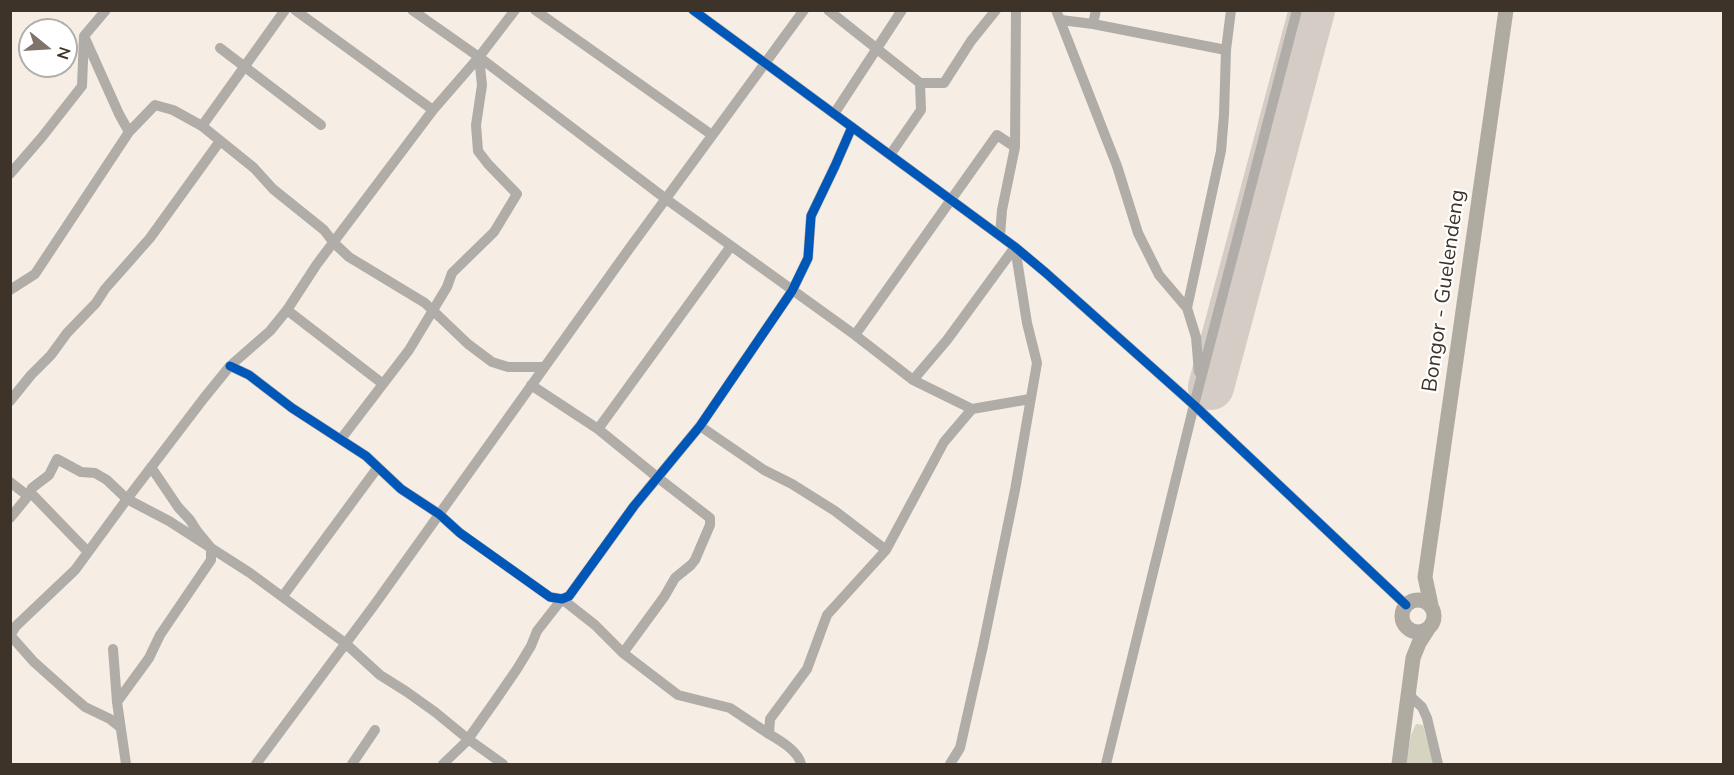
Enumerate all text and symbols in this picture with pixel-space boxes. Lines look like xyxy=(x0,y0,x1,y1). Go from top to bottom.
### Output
north arrow xyxy=(18,18,78,78)
text: N xyxy=(51,44,76,62)
street label: Bongor - Guelendeng xyxy=(1418,188,1472,394)

